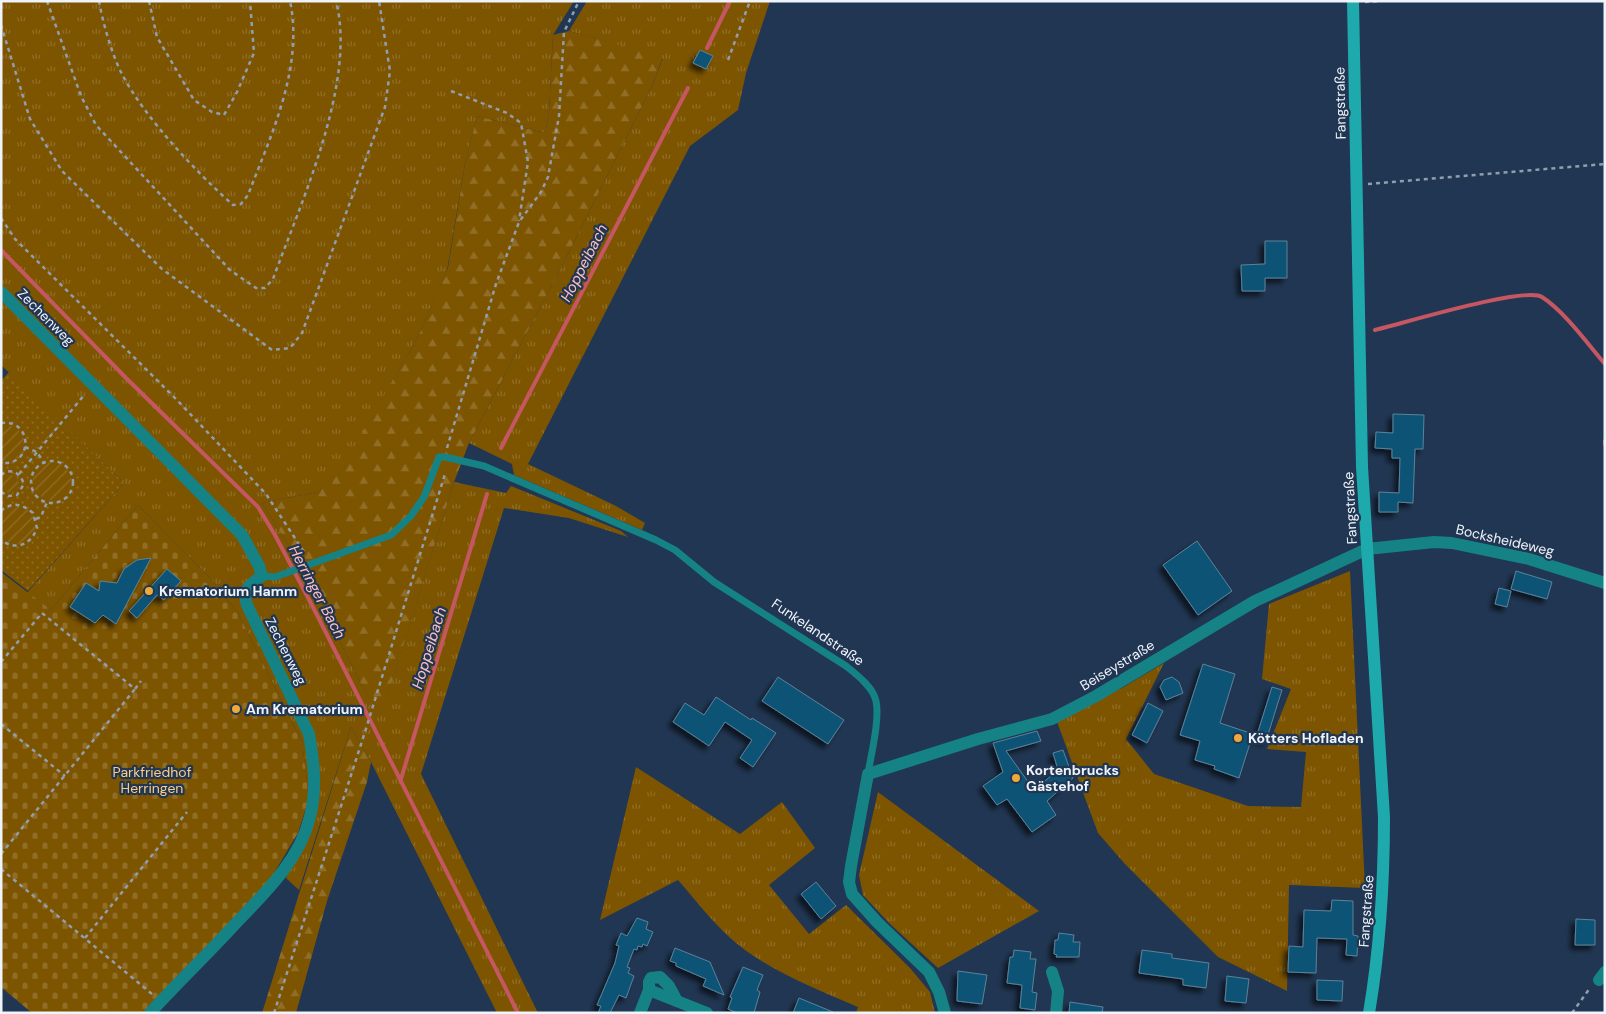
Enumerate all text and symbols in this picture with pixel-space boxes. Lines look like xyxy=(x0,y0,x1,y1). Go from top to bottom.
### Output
street label: Fangstraße xyxy=(1330,67,1350,139)
water label: Hoppeibach xyxy=(556,220,612,305)
street label: Zechenweg xyxy=(14,285,79,350)
street label: Fangstraße xyxy=(1339,471,1361,545)
street label: Bocksheideweg xyxy=(1454,520,1556,560)
water label: Herringer Bach xyxy=(284,542,350,643)
place label: Krematorium Hamm xyxy=(159,582,297,600)
marker: Krematorium Hamm xyxy=(143,585,155,597)
street label: Funkelandstraße xyxy=(768,594,868,670)
water label: Hoppeibach xyxy=(407,604,451,691)
street label: Zechenweg xyxy=(261,614,311,688)
street label: Beiseystraße xyxy=(1076,636,1158,694)
place label: Am Krematorium xyxy=(246,700,363,718)
marker: Am Krematorium xyxy=(230,703,242,715)
place label: Kötters Hofladen xyxy=(1248,729,1364,747)
marker: Kötters Hofladen xyxy=(1232,732,1244,744)
place label: Kortenbrucks Gästehof xyxy=(1026,761,1119,795)
park label: Parkfriedhof Herringen xyxy=(113,763,192,797)
marker: Kortenbrucks Gästehof xyxy=(1010,772,1022,784)
street label: Fangstraße xyxy=(1354,874,1378,948)

